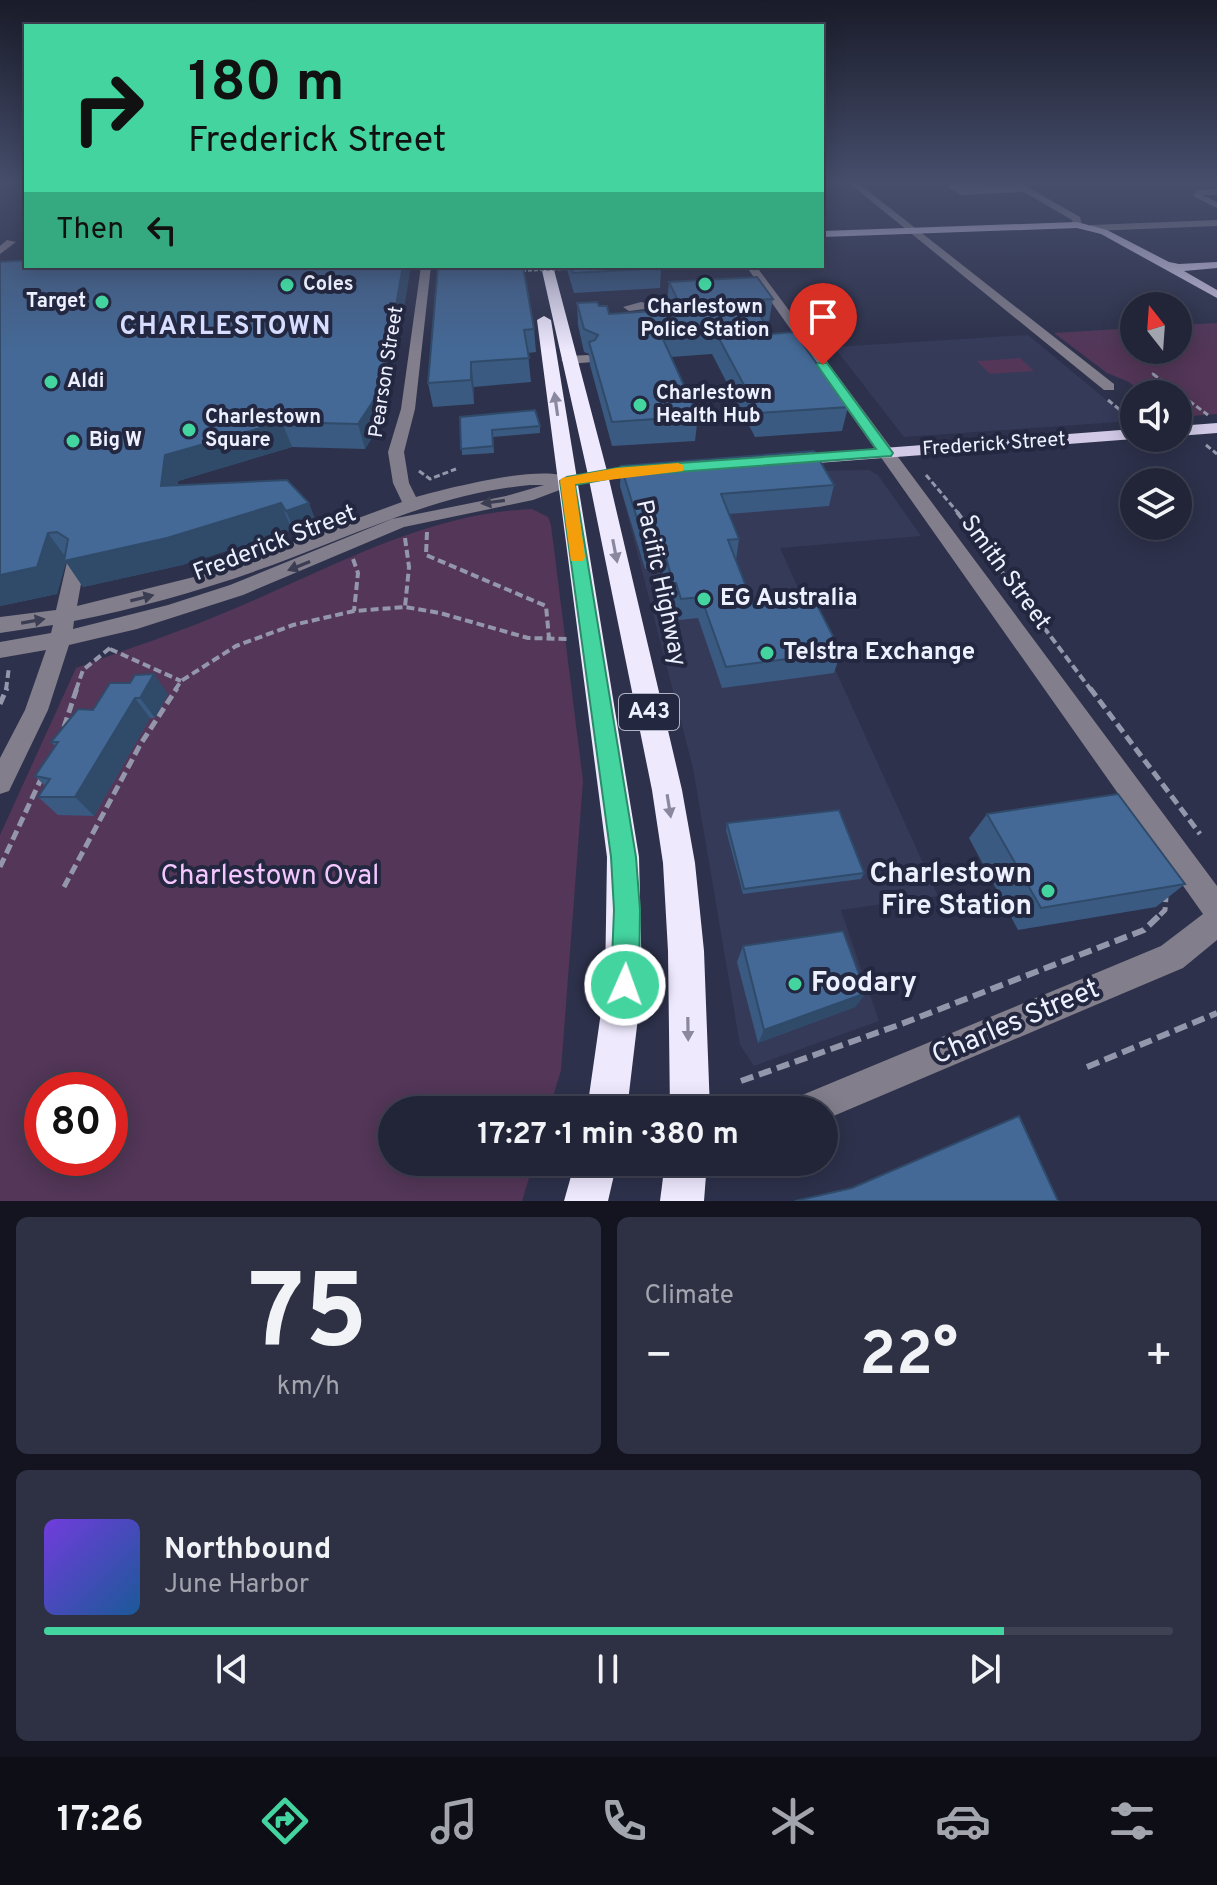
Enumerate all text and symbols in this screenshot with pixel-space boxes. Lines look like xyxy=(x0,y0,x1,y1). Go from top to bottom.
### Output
text: 180 m xyxy=(188,50,345,120)
icon: right xyxy=(56,56,160,160)
text: Frederick Street xyxy=(188,119,446,165)
icon: left xyxy=(140,208,184,252)
text: Then xyxy=(56,212,124,249)
place label: Coles xyxy=(303,272,354,298)
marker: Charlestown Police Station xyxy=(696,275,714,293)
marker: Coles xyxy=(278,276,296,294)
pin xyxy=(789,283,857,365)
place label: Target xyxy=(26,289,86,315)
north arrow xyxy=(1120,292,1192,364)
map controls xyxy=(1120,292,1192,540)
marker: Target xyxy=(93,293,111,311)
place label: Charlestown Police Station xyxy=(640,295,770,344)
icon: arrive xyxy=(801,295,845,339)
street label: Pearson Street xyxy=(364,304,410,440)
district label: CHARLESTOWN xyxy=(120,311,332,344)
place label: Aldi xyxy=(67,369,104,395)
marker: Aldi xyxy=(42,373,60,391)
button: sound xyxy=(1120,380,1192,452)
place label: Charlestown Health Hub xyxy=(656,381,772,430)
one-way arrow xyxy=(549,391,562,416)
marker: Charlestown Health Hub xyxy=(631,396,649,414)
place label: Charlestown Square xyxy=(205,405,321,454)
marker: Charlestown Square xyxy=(180,421,198,439)
street label: Frederick Street xyxy=(922,427,1066,463)
place label: Big W xyxy=(89,428,142,454)
marker: Big W xyxy=(64,432,82,450)
button: layers xyxy=(1120,468,1192,540)
one-way arrow xyxy=(480,496,505,509)
street label: Pacific Highway xyxy=(628,497,692,669)
street label: Frederick Street xyxy=(189,499,361,589)
street label: Smith Street xyxy=(953,510,1057,636)
one-way arrow xyxy=(609,539,622,564)
one-way arrow xyxy=(287,560,311,573)
place label: EG Australia xyxy=(720,584,858,614)
marker: EG Australia xyxy=(695,590,713,608)
one-way arrow xyxy=(130,592,155,604)
one-way arrow xyxy=(21,614,46,626)
place label: Telstra Exchange xyxy=(783,638,975,668)
marker: Telstra Exchange xyxy=(758,644,776,662)
road number: A43 xyxy=(619,694,679,730)
one-way arrow xyxy=(664,793,676,818)
place label: Charlestown Fire Station xyxy=(869,857,1032,925)
park label: Charlestown Oval xyxy=(161,859,379,895)
marker: Charlestown Fire Station xyxy=(1039,882,1057,900)
position arrow xyxy=(583,943,667,1027)
place label: Foodary xyxy=(811,966,917,1002)
street label: Charles Street xyxy=(927,972,1105,1074)
marker: Foodary xyxy=(786,975,804,993)
one-way arrow xyxy=(682,1017,695,1042)
speed limit sign: 80 xyxy=(24,1072,128,1176)
text: 17:27 · 1 min · 380 m xyxy=(477,1117,739,1154)
text: 75 xyxy=(249,1253,368,1385)
text: Climate xyxy=(645,1280,734,1313)
text: 22° xyxy=(860,1320,958,1396)
text: − xyxy=(645,1330,673,1386)
text: + xyxy=(1145,1330,1173,1386)
text: km/h xyxy=(277,1371,340,1404)
text: Northbound xyxy=(164,1532,331,1569)
text: June Harbor xyxy=(164,1569,309,1602)
icon: previous xyxy=(210,1647,254,1691)
icon: pause xyxy=(586,1647,630,1691)
icon: next xyxy=(963,1647,1007,1691)
icon: directions xyxy=(257,1793,313,1849)
icon: music xyxy=(426,1793,482,1849)
icon: phone xyxy=(596,1793,652,1849)
icon: climate xyxy=(765,1793,821,1849)
icon: car xyxy=(935,1793,991,1849)
icon: filters xyxy=(1104,1793,1160,1849)
text: 17:26 xyxy=(57,1798,143,1844)

